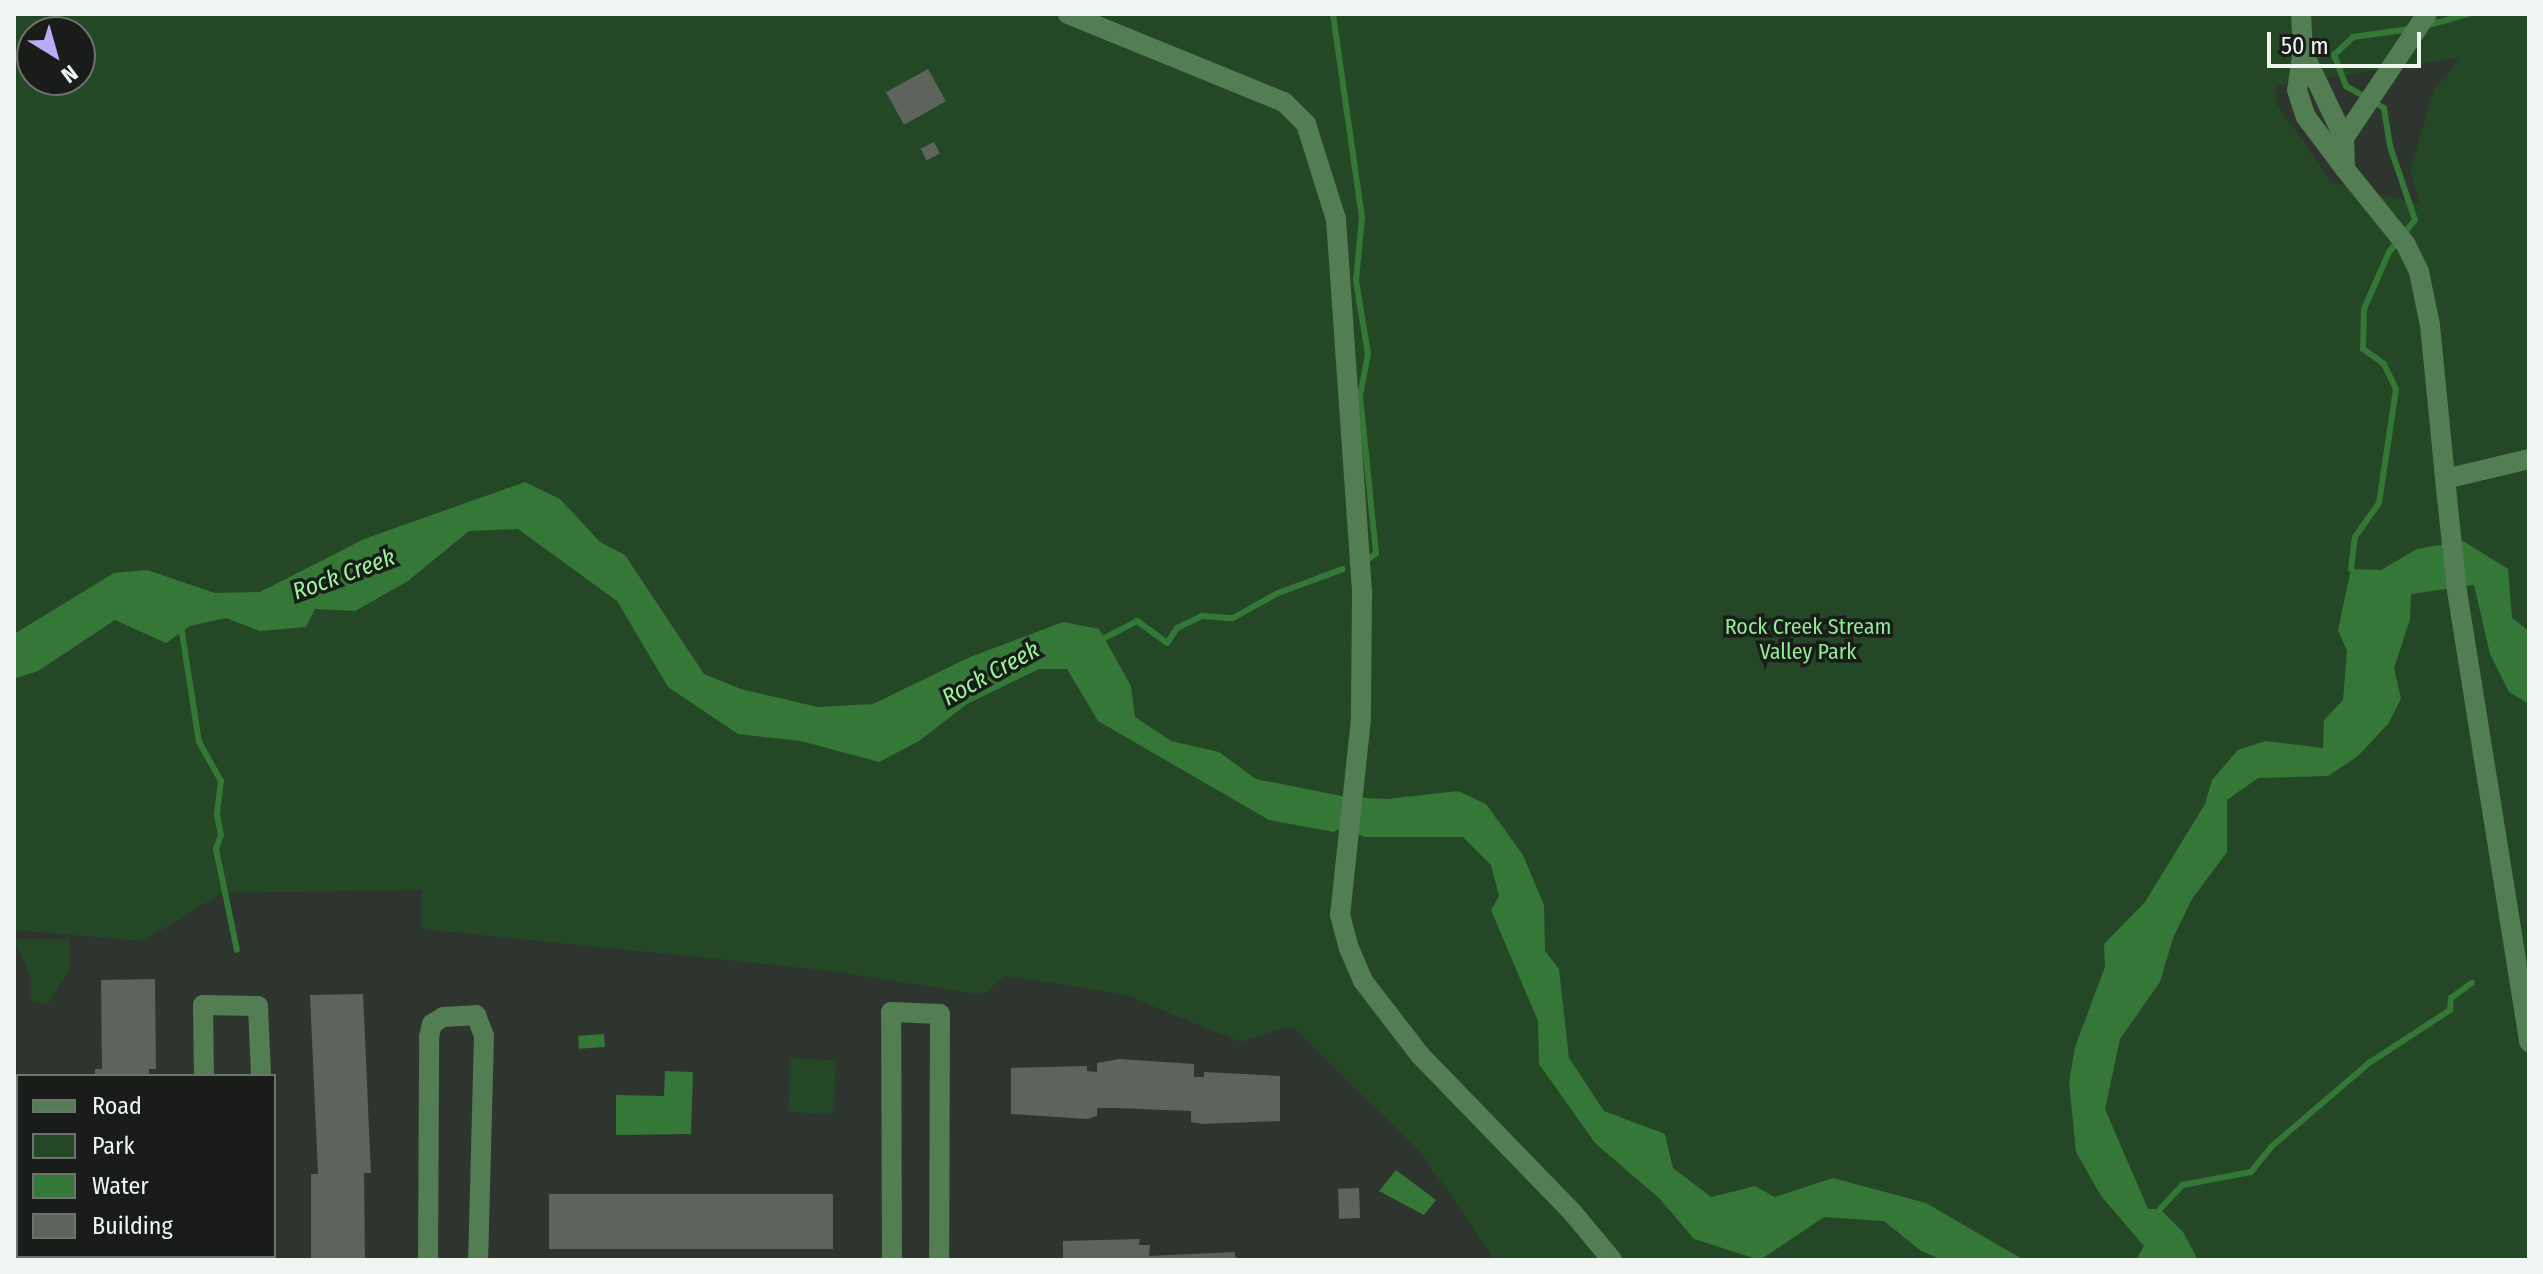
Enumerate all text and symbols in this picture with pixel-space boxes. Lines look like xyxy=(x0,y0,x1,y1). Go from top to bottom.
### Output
north arrow xyxy=(16,16,96,96)
scale bar xyxy=(2271,16,2425,66)
text: 50 m xyxy=(2281,32,2329,60)
text: N xyxy=(56,59,83,89)
water label: Rock Creek xyxy=(289,543,399,607)
park label: Rock Creek Stream Valley Park xyxy=(1725,613,1891,664)
water label: Rock Creek xyxy=(937,636,1045,712)
legend xyxy=(16,1074,276,1258)
text: Road xyxy=(92,1092,142,1120)
text: Park xyxy=(92,1132,135,1160)
text: Water xyxy=(92,1172,149,1200)
text: Building xyxy=(92,1212,173,1240)

